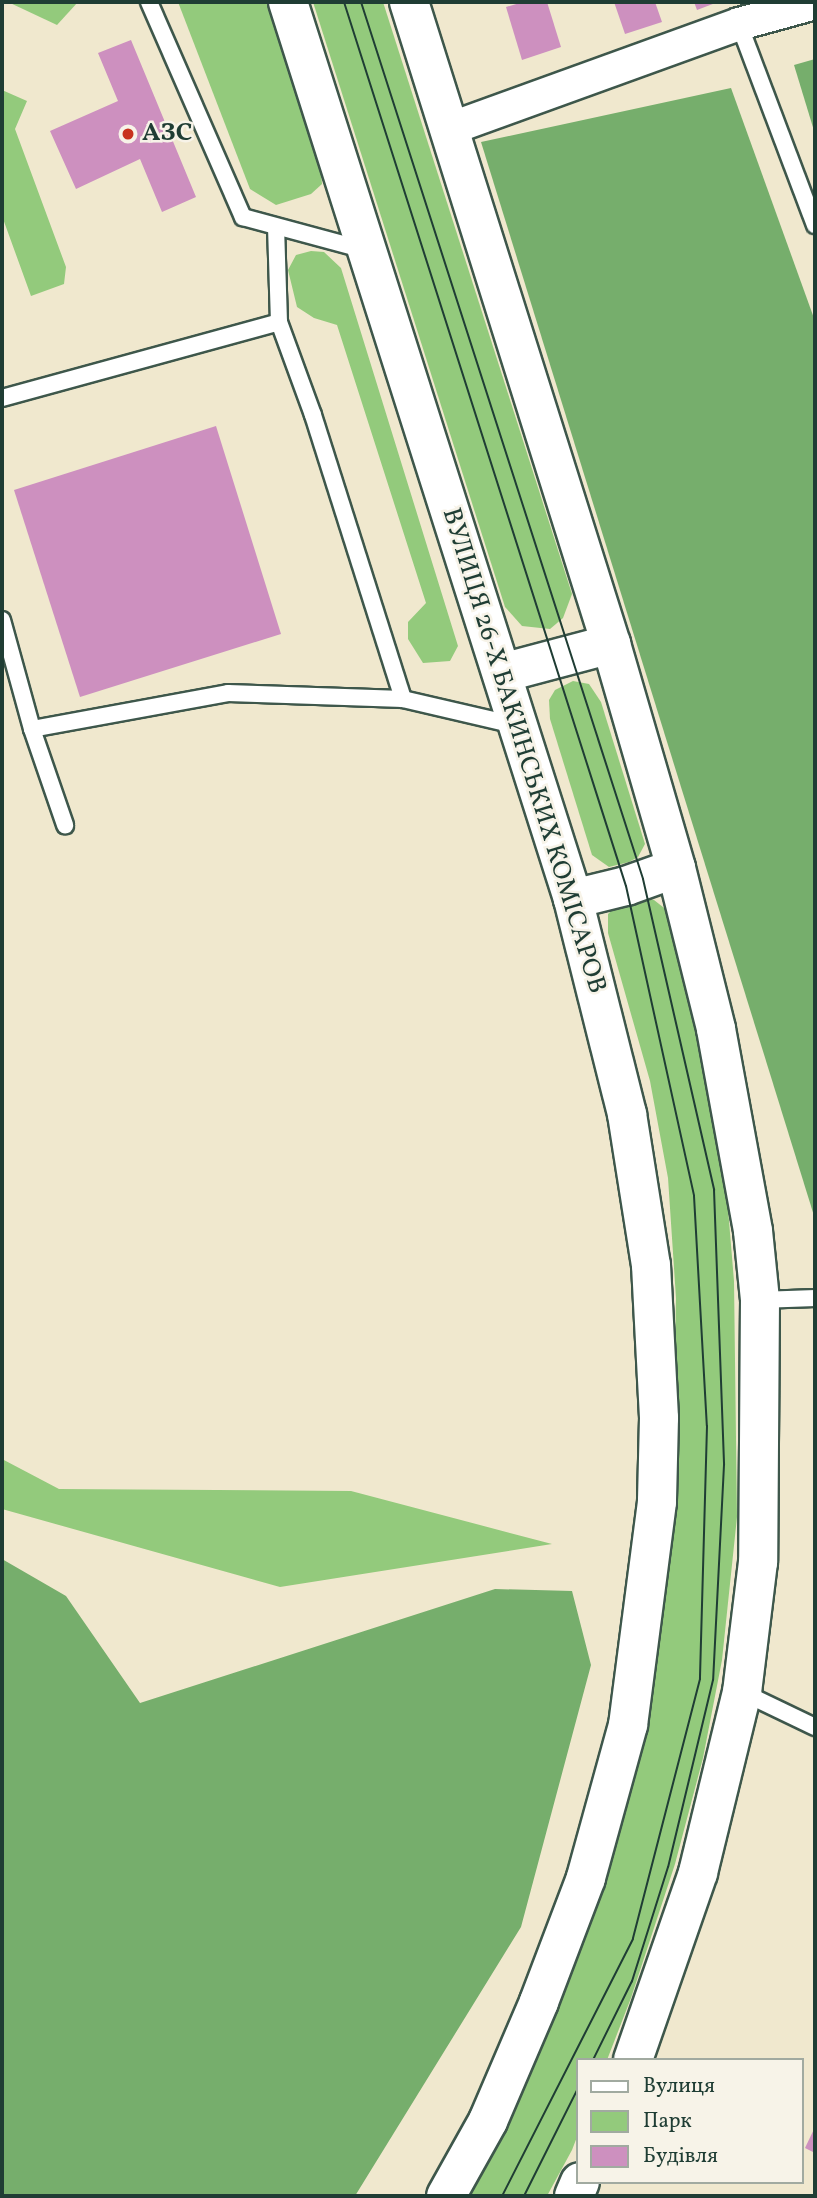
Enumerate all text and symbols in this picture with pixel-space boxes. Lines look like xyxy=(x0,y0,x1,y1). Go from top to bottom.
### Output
place label: АЗС xyxy=(142,118,192,150)
marker: АЗС xyxy=(120,126,136,142)
street label: ВУЛИЦЯ 26-Х БАКИНСЬКИХ КОМІСАРОВ xyxy=(434,505,612,997)
legend xyxy=(576,2058,803,2184)
text: Вулиця xyxy=(643,2072,715,2101)
text: Парк xyxy=(643,2107,692,2136)
text: Будівля xyxy=(643,2142,718,2171)

